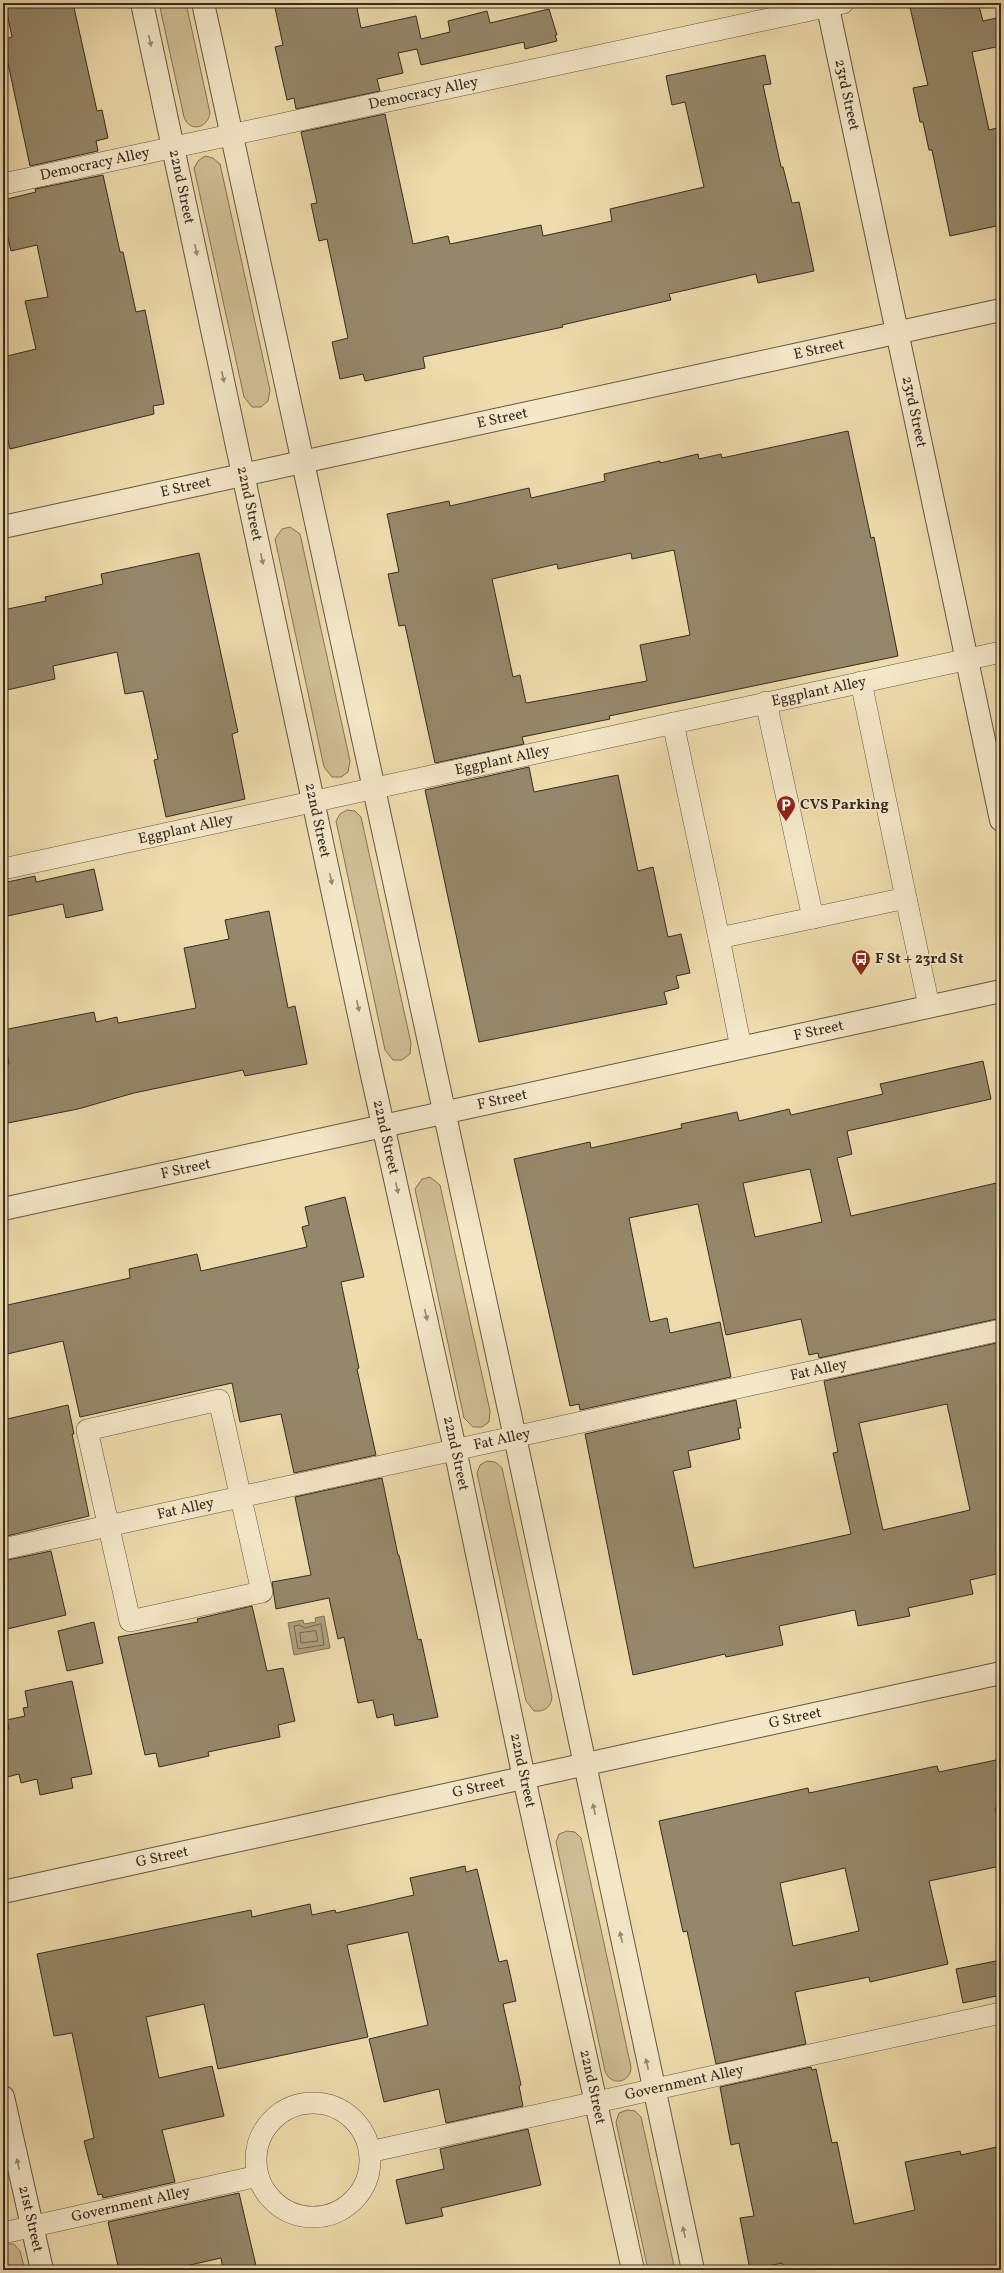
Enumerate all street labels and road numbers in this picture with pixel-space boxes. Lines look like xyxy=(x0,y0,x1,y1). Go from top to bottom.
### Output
street label: 23rd Street xyxy=(829,57,864,133)
street label: Democracy Alley xyxy=(366,71,480,115)
street label: Democracy Alley xyxy=(38,142,152,186)
street label: 22nd Street xyxy=(163,147,200,226)
street label: E Street xyxy=(792,334,846,365)
street label: 23rd Street xyxy=(896,374,932,449)
street label: E Street xyxy=(475,403,530,434)
street label: 22nd Street xyxy=(231,464,268,543)
street label: E Street xyxy=(158,472,213,503)
street label: Eggplant Alley xyxy=(769,671,868,712)
street label: Eggplant Alley xyxy=(453,740,552,781)
street label: 22nd Street xyxy=(299,781,335,860)
street label: Eggplant Alley xyxy=(136,809,235,850)
street label: F Street xyxy=(792,1015,846,1046)
street label: F Street xyxy=(475,1084,529,1116)
street label: 22nd Street xyxy=(367,1098,404,1176)
street label: F Street xyxy=(159,1153,213,1185)
street label: Fat Alley xyxy=(788,1354,849,1386)
street label: 22nd Street xyxy=(437,1414,474,1493)
street label: Fat Alley xyxy=(472,1423,533,1456)
street label: Fat Alley xyxy=(155,1492,216,1525)
street label: G Street xyxy=(767,1702,823,1734)
street label: 22nd Street xyxy=(504,1731,541,1810)
street label: G Street xyxy=(450,1772,507,1804)
street label: G Street xyxy=(134,1841,191,1873)
street label: 22nd Street xyxy=(574,2048,611,2126)
street label: Government Alley xyxy=(623,2059,746,2106)
street label: Government Alley xyxy=(69,2181,192,2228)
street label: 21st Street xyxy=(13,2183,48,2254)

